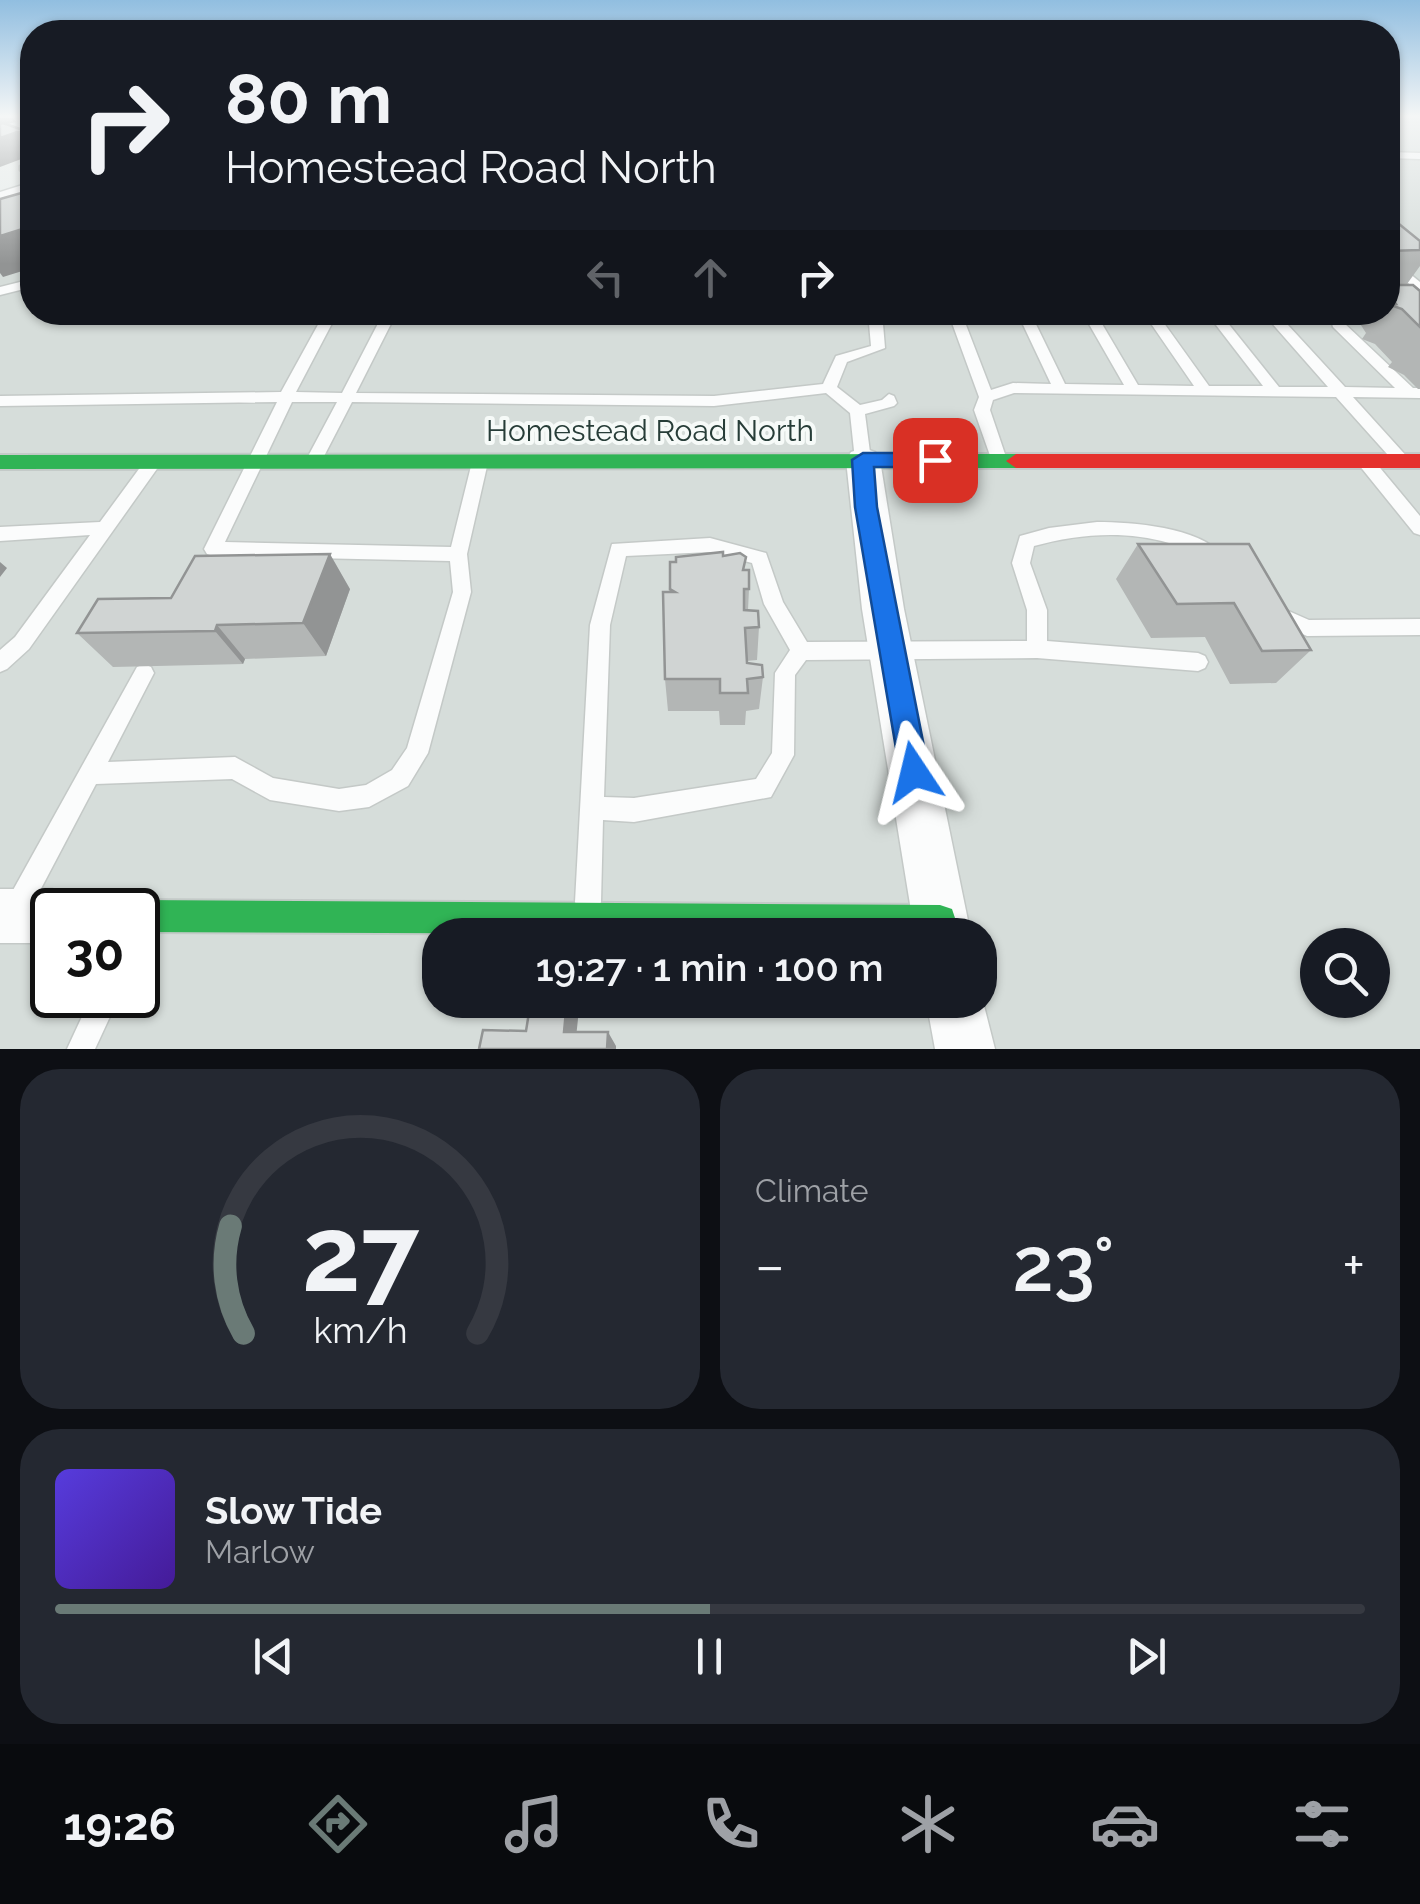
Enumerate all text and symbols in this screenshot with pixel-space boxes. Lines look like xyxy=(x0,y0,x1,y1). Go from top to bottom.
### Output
text: 80 m xyxy=(225,57,392,139)
icon: right xyxy=(60,60,190,190)
text: Homestead Road North xyxy=(225,141,717,194)
icon: left xyxy=(578,250,633,305)
icon: ahead xyxy=(683,250,738,305)
icon: right xyxy=(788,250,843,305)
street label: Homestead Road North xyxy=(486,413,814,448)
pin xyxy=(893,418,978,503)
icon: arrive xyxy=(908,433,963,488)
position arrow xyxy=(862,720,966,824)
speed limit sign: 30 xyxy=(30,888,160,1018)
map controls xyxy=(1300,928,1390,1018)
button: search xyxy=(1300,928,1390,1018)
text: 19:27 · 1 min · 100 m xyxy=(536,945,883,990)
text: Climate xyxy=(755,1172,869,1209)
text: 27 xyxy=(301,1193,419,1315)
text: 23° xyxy=(1013,1220,1114,1309)
text: − xyxy=(755,1233,785,1298)
text: + xyxy=(1342,1233,1365,1298)
text: km/h xyxy=(313,1309,407,1351)
text: Slow Tide xyxy=(205,1488,382,1533)
text: Marlow xyxy=(205,1533,315,1570)
icon: previous xyxy=(246,1629,301,1684)
icon: pause xyxy=(682,1629,737,1684)
icon: next xyxy=(1119,1629,1174,1684)
icon: directions xyxy=(303,1789,373,1859)
icon: music xyxy=(499,1789,569,1859)
icon: phone xyxy=(696,1789,766,1859)
icon: climate xyxy=(893,1789,963,1859)
icon: car xyxy=(1090,1789,1160,1859)
icon: filters xyxy=(1287,1789,1357,1859)
text: 19:26 xyxy=(63,1798,176,1851)

